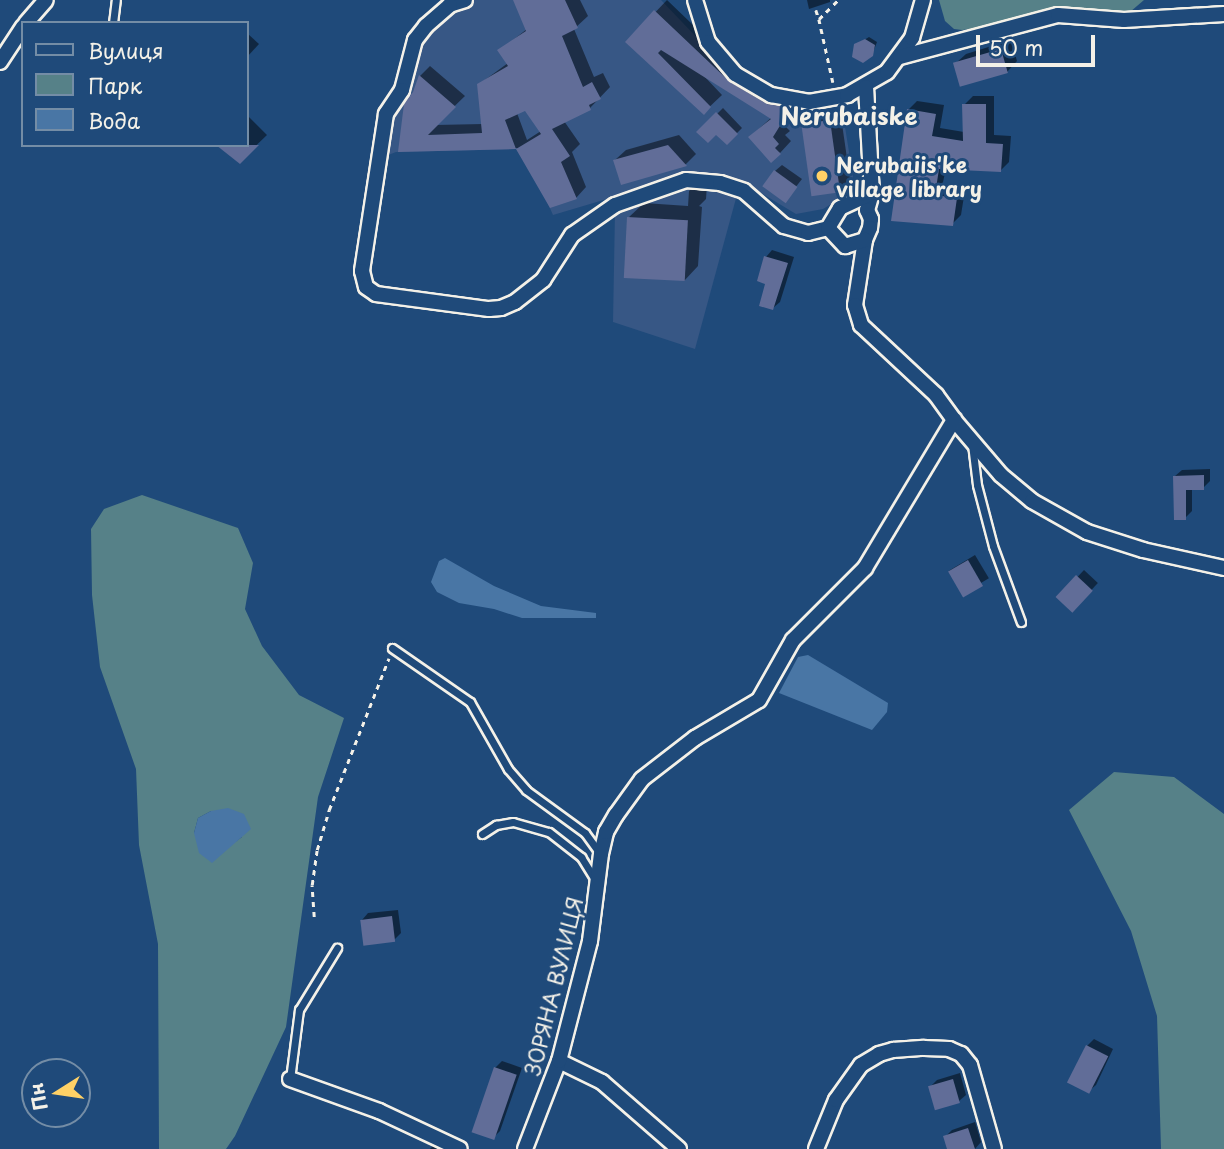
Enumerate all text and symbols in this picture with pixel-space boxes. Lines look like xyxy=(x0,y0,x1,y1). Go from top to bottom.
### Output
legend xyxy=(21,21,248,147)
scale bar xyxy=(979,21,1098,65)
text: 50 m xyxy=(989,31,1043,63)
text: Вулиця xyxy=(88,34,164,66)
text: Парк xyxy=(88,69,142,101)
district label: Nerubaiske xyxy=(780,102,918,130)
text: Вода xyxy=(88,104,140,136)
place label: Nerubaiis'ke village library xyxy=(836,151,982,201)
marker: Nerubaiis'ke village library xyxy=(814,168,830,184)
street label: ЗОРЯНА ВУЛИЦЯ xyxy=(519,894,587,1078)
north arrow xyxy=(21,1058,91,1128)
text: Пн xyxy=(21,1081,54,1113)

